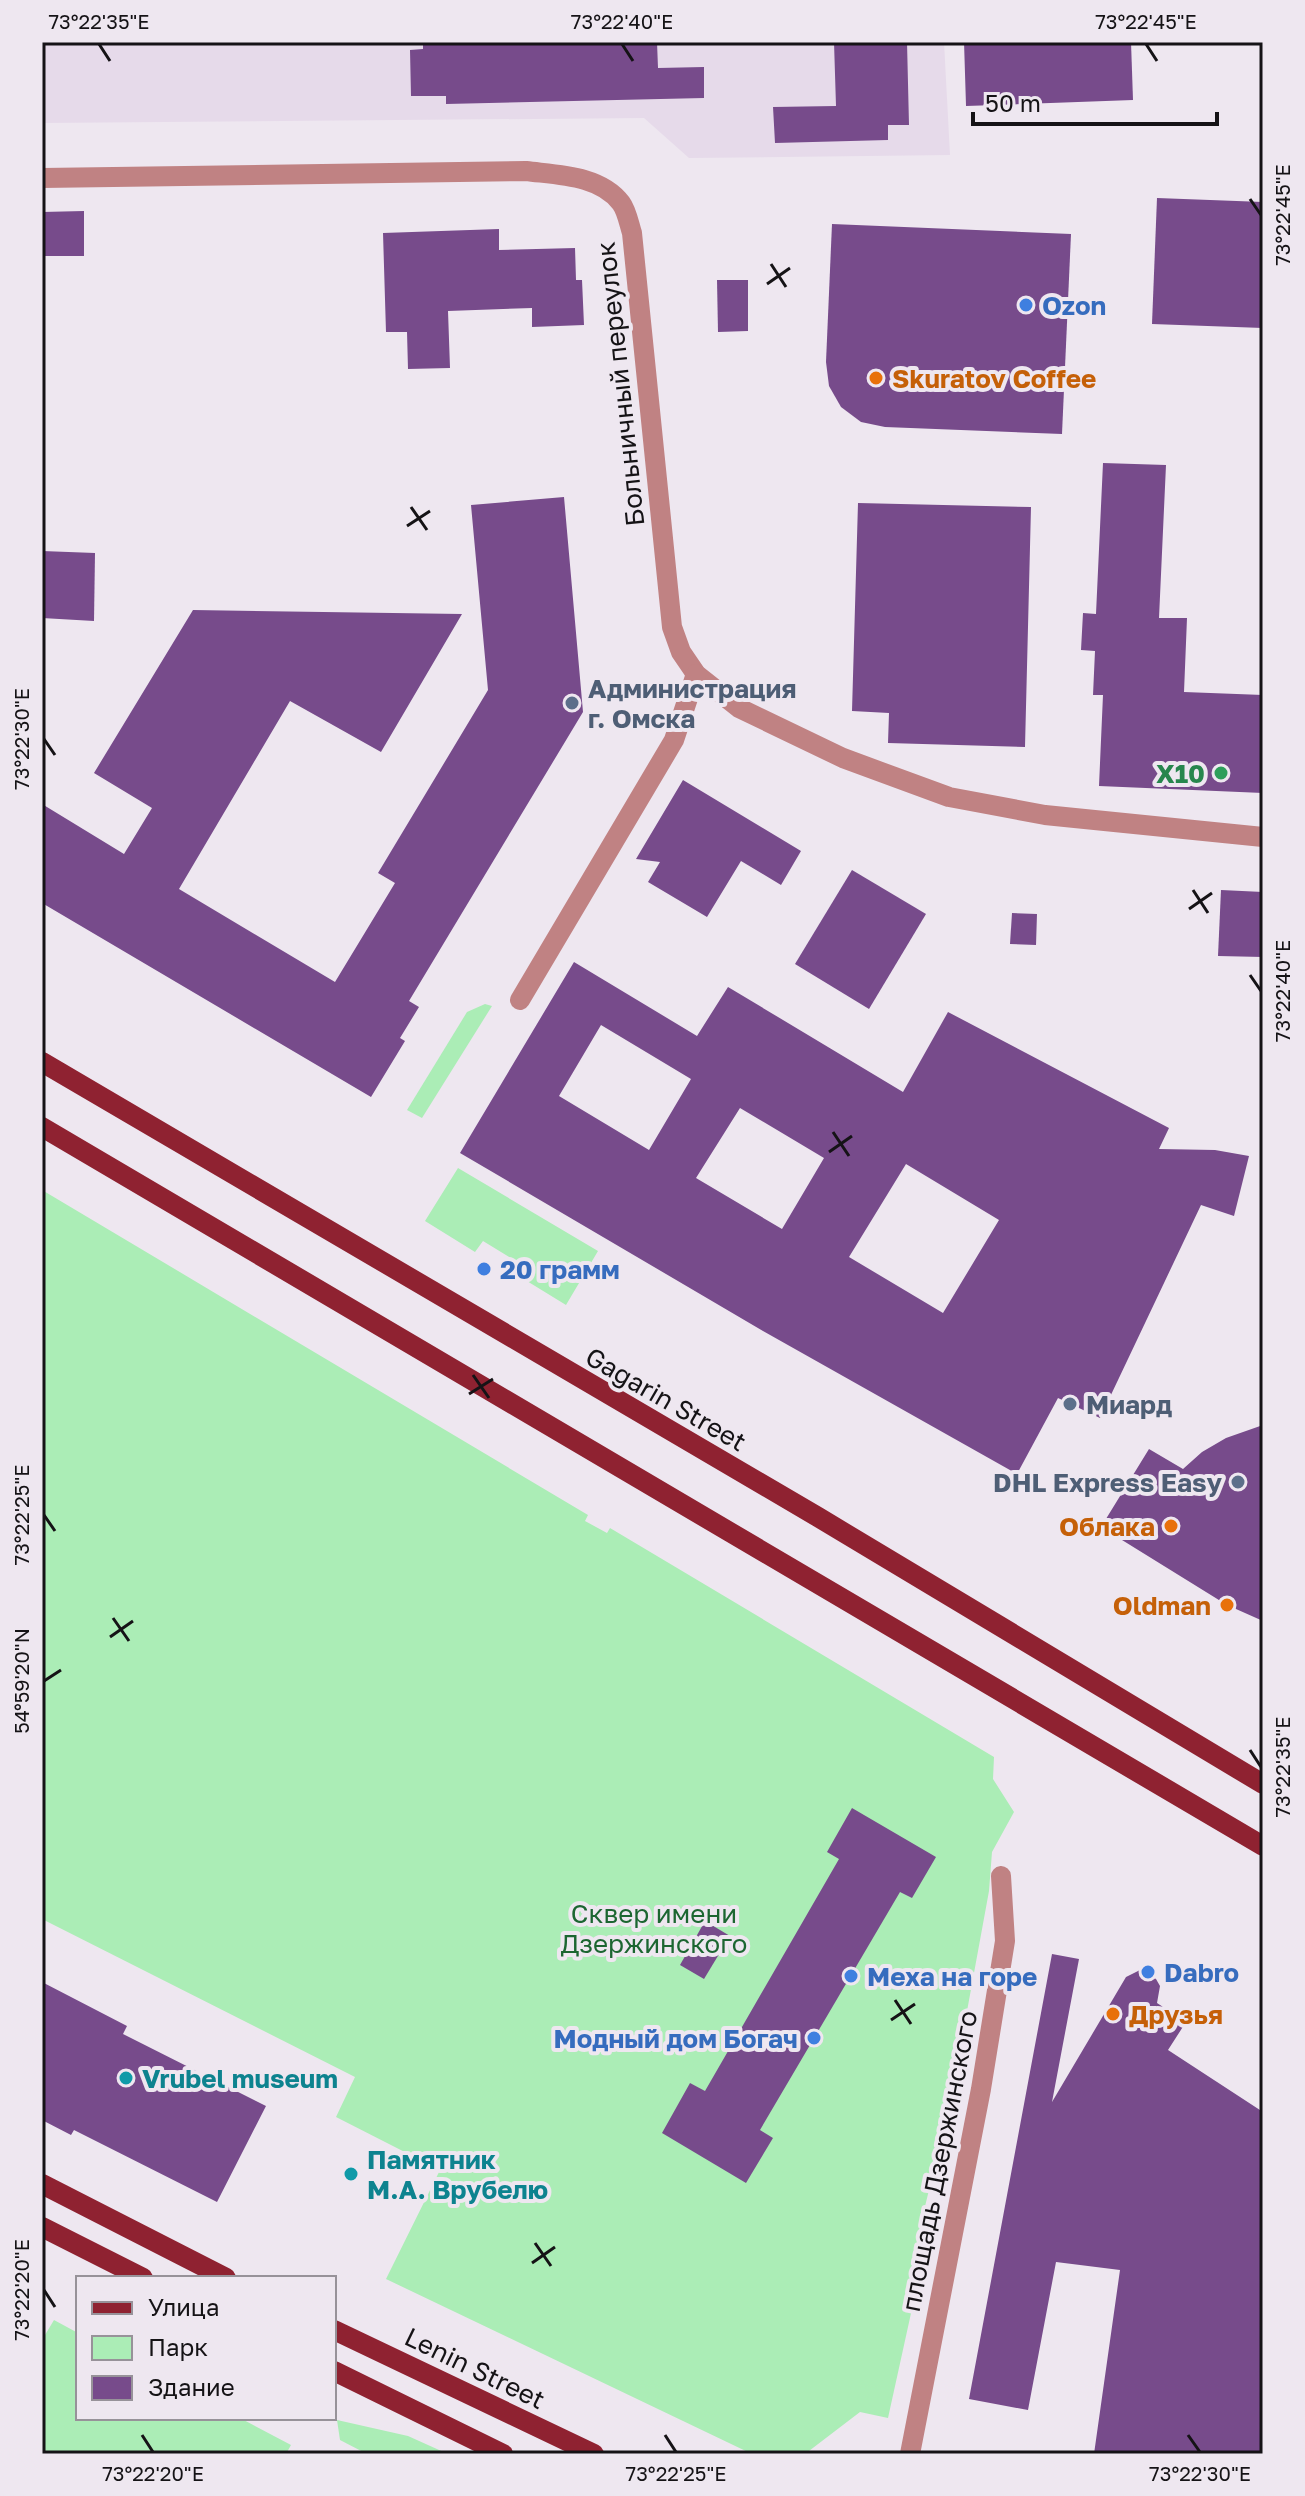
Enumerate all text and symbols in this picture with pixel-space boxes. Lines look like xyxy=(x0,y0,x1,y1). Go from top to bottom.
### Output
text: 73°22'35"E xyxy=(49,9,150,33)
text: 73°22'40"E xyxy=(571,9,673,33)
text: 73°22'45"E xyxy=(1095,9,1197,33)
scale bar xyxy=(973,76,1217,126)
text: 50 m xyxy=(985,88,1041,117)
text: 73°22'45"E xyxy=(1270,164,1294,266)
street label: Больничный переулок xyxy=(590,240,650,528)
place label: Ozon xyxy=(1042,290,1106,321)
marker: Ozon xyxy=(1017,296,1035,314)
place label: Skuratov Coffee xyxy=(892,363,1096,394)
marker: Skuratov Coffee xyxy=(867,369,885,387)
place label: Администрация г. Омска xyxy=(588,673,797,734)
text: 73°22'30"E xyxy=(9,688,33,790)
marker: Администрация г. Омска xyxy=(563,694,581,712)
place label: Х10 xyxy=(1156,758,1205,789)
marker: Х10 xyxy=(1212,764,1230,782)
text: 73°22'40"E xyxy=(1270,940,1294,1042)
place label: 20 грамм xyxy=(500,1254,620,1285)
marker: 20 грамм xyxy=(475,1260,493,1278)
street label: Gagarin Street xyxy=(580,1341,752,1457)
place label: Миард xyxy=(1086,1389,1172,1420)
marker: Миард xyxy=(1061,1395,1079,1413)
text: 73°22'25"E xyxy=(9,1465,33,1565)
place label: DHL Express Easy xyxy=(993,1467,1222,1498)
marker: DHL Express Easy xyxy=(1229,1473,1247,1491)
place label: Облака xyxy=(1059,1511,1155,1542)
marker: Облака xyxy=(1162,1517,1180,1535)
place label: Oldman xyxy=(1113,1590,1211,1621)
marker: Oldman xyxy=(1218,1596,1236,1614)
text: 54°59'20"N xyxy=(9,1628,33,1734)
text: 73°22'35"E xyxy=(1270,1717,1294,1818)
park label: Сквер имени Дзержинского xyxy=(561,1898,747,1959)
place label: Dabro xyxy=(1164,1957,1239,1988)
place label: Меха на горе xyxy=(867,1961,1037,1992)
marker: Dabro xyxy=(1139,1963,1157,1981)
marker: Меха на горе xyxy=(842,1967,860,1985)
place label: Друзья xyxy=(1129,1999,1223,2030)
marker: Друзья xyxy=(1104,2005,1122,2023)
street label: площадь Дзержинского xyxy=(895,2008,983,2314)
place label: Модный дом Богач xyxy=(554,2023,798,2054)
marker: Модный дом Богач xyxy=(805,2029,823,2047)
place label: Vrubel museum xyxy=(142,2063,338,2094)
marker: Vrubel museum xyxy=(117,2069,135,2087)
place label: Памятник М.А. Врубелю xyxy=(367,2144,548,2205)
marker: Памятник М.А. Врубелю xyxy=(342,2165,360,2183)
text: 73°22'20"E xyxy=(9,2239,33,2341)
legend xyxy=(76,2276,336,2420)
text: Улица xyxy=(148,2292,220,2321)
street label: Lenin Street xyxy=(400,2321,550,2415)
text: Парк xyxy=(148,2332,208,2361)
text: Здание xyxy=(148,2372,235,2401)
text: 73°22'20"E xyxy=(102,2461,204,2485)
text: 73°22'25"E xyxy=(626,2461,726,2485)
text: 73°22'30"E xyxy=(1149,2461,1251,2485)

